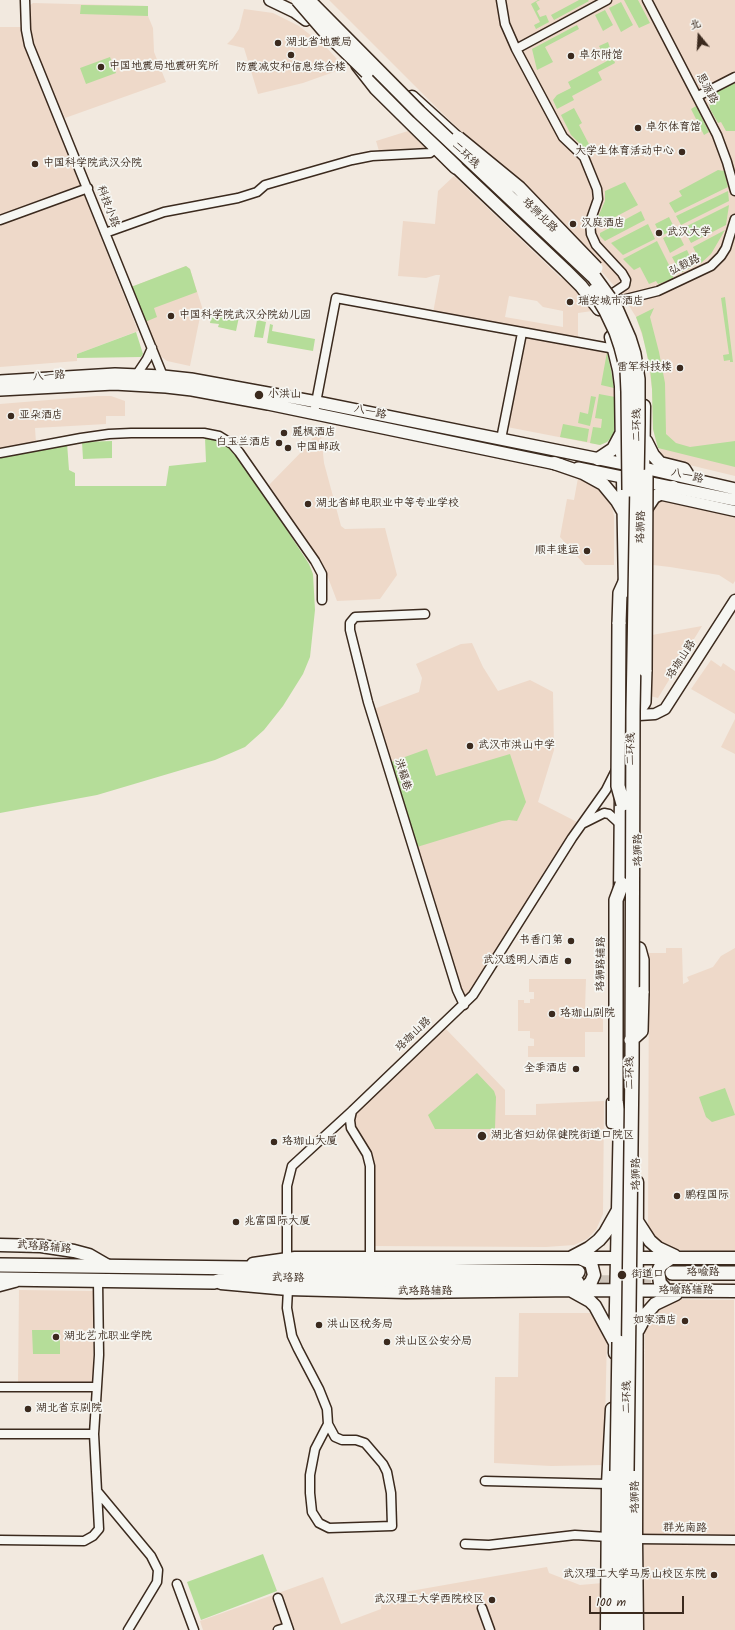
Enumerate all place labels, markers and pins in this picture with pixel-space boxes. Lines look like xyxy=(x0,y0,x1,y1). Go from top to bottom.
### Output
place label: 湖北省地震局 xyxy=(286,36,352,50)
marker: 湖北省地震局 xyxy=(273,38,283,48)
place label: 卓尔附馆 xyxy=(579,49,623,63)
marker: 防震减灾和信息综合楼 xyxy=(286,50,296,60)
marker: 卓尔附馆 xyxy=(566,51,576,61)
place label: 中国地震局地震研究所 xyxy=(109,60,219,74)
place label: 防震减灾和信息综合楼 xyxy=(236,61,346,75)
marker: 中国地震局地震研究所 xyxy=(96,62,106,72)
place label: 卓尔体育馆 xyxy=(646,121,701,135)
marker: 卓尔体育馆 xyxy=(633,123,643,133)
place label: 大学生体育活动中心 xyxy=(575,145,674,159)
marker: 大学生体育活动中心 xyxy=(677,147,687,157)
place label: 中国科学院武汉分院 xyxy=(43,157,142,171)
marker: 中国科学院武汉分院 xyxy=(30,159,40,169)
place label: 汉庭酒店 xyxy=(581,217,625,231)
marker: 汉庭酒店 xyxy=(568,219,578,229)
place label: 武汉大学 xyxy=(667,226,711,240)
marker: 武汉大学 xyxy=(654,228,664,238)
place label: 瑞安城市酒店 xyxy=(578,295,644,309)
marker: 瑞安城市酒店 xyxy=(565,297,575,307)
place label: 中国科学院武汉分院幼儿园 xyxy=(179,309,311,323)
marker: 中国科学院武汉分院幼儿园 xyxy=(166,311,176,321)
place label: 雷军科技楼 xyxy=(617,361,672,375)
marker: 雷军科技楼 xyxy=(675,363,685,373)
place label: 小洪山 xyxy=(268,388,301,402)
marker: 小洪山 xyxy=(253,389,265,401)
place label: 亚朵酒店 xyxy=(19,409,63,423)
marker: 亚朵酒店 xyxy=(6,411,16,421)
place label: 麗枫酒店 xyxy=(292,426,336,440)
marker: 麗枫酒店 xyxy=(279,428,289,438)
place label: 白玉兰酒店 xyxy=(216,436,271,450)
marker: 白玉兰酒店 xyxy=(274,438,284,448)
place label: 中国邮政 xyxy=(296,441,340,455)
marker: 中国邮政 xyxy=(283,443,293,453)
place label: 湖北省邮电职业中等专业学校 xyxy=(316,497,459,511)
marker: 湖北省邮电职业中等专业学校 xyxy=(303,499,313,509)
place label: 顺丰速运 xyxy=(535,544,579,558)
marker: 顺丰速运 xyxy=(582,546,592,556)
place label: 武汉市洪山中学 xyxy=(478,739,555,753)
marker: 武汉市洪山中学 xyxy=(465,741,475,751)
place label: 书香门第 xyxy=(519,934,563,948)
marker: 书香门第 xyxy=(566,936,576,946)
place label: 武汉透明人酒店 xyxy=(483,954,560,968)
marker: 武汉透明人酒店 xyxy=(563,956,573,966)
place label: 珞珈山剧院 xyxy=(560,1007,615,1021)
marker: 珞珈山剧院 xyxy=(547,1009,557,1019)
place label: 全季酒店 xyxy=(524,1062,568,1076)
marker: 全季酒店 xyxy=(571,1064,581,1074)
place label: 湖北省妇幼保健院街道口院区 xyxy=(491,1129,634,1143)
marker: 湖北省妇幼保健院街道口院区 xyxy=(476,1130,488,1142)
place label: 珞珈山大厦 xyxy=(282,1135,337,1149)
marker: 珞珈山大厦 xyxy=(269,1137,279,1147)
place label: 鹏程国际 xyxy=(685,1189,729,1203)
marker: 鹏程国际 xyxy=(672,1191,682,1201)
place label: 兆富国际大厦 xyxy=(244,1215,310,1229)
marker: 兆富国际大厦 xyxy=(231,1217,241,1227)
place label: 街道口 xyxy=(631,1268,664,1282)
marker: 街道口 xyxy=(616,1269,628,1281)
place label: 如家酒店 xyxy=(633,1314,677,1328)
marker: 如家酒店 xyxy=(680,1316,690,1326)
place label: 洪山区税务局 xyxy=(327,1318,393,1332)
marker: 洪山区税务局 xyxy=(314,1320,324,1330)
place label: 湖北艺术职业学院 xyxy=(64,1330,152,1344)
marker: 湖北艺术职业学院 xyxy=(51,1332,61,1342)
place label: 洪山区公安分局 xyxy=(395,1335,472,1349)
marker: 洪山区公安分局 xyxy=(382,1337,392,1347)
place label: 湖北省京剧院 xyxy=(36,1402,102,1416)
marker: 湖北省京剧院 xyxy=(23,1404,33,1414)
place label: 武汉理工大学马房山校区东院 xyxy=(563,1568,706,1582)
marker: 武汉理工大学马房山校区东院 xyxy=(709,1570,719,1580)
place label: 武汉理工大学西院校区 xyxy=(374,1593,484,1607)
marker: 武汉理工大学西院校区 xyxy=(487,1595,497,1605)

